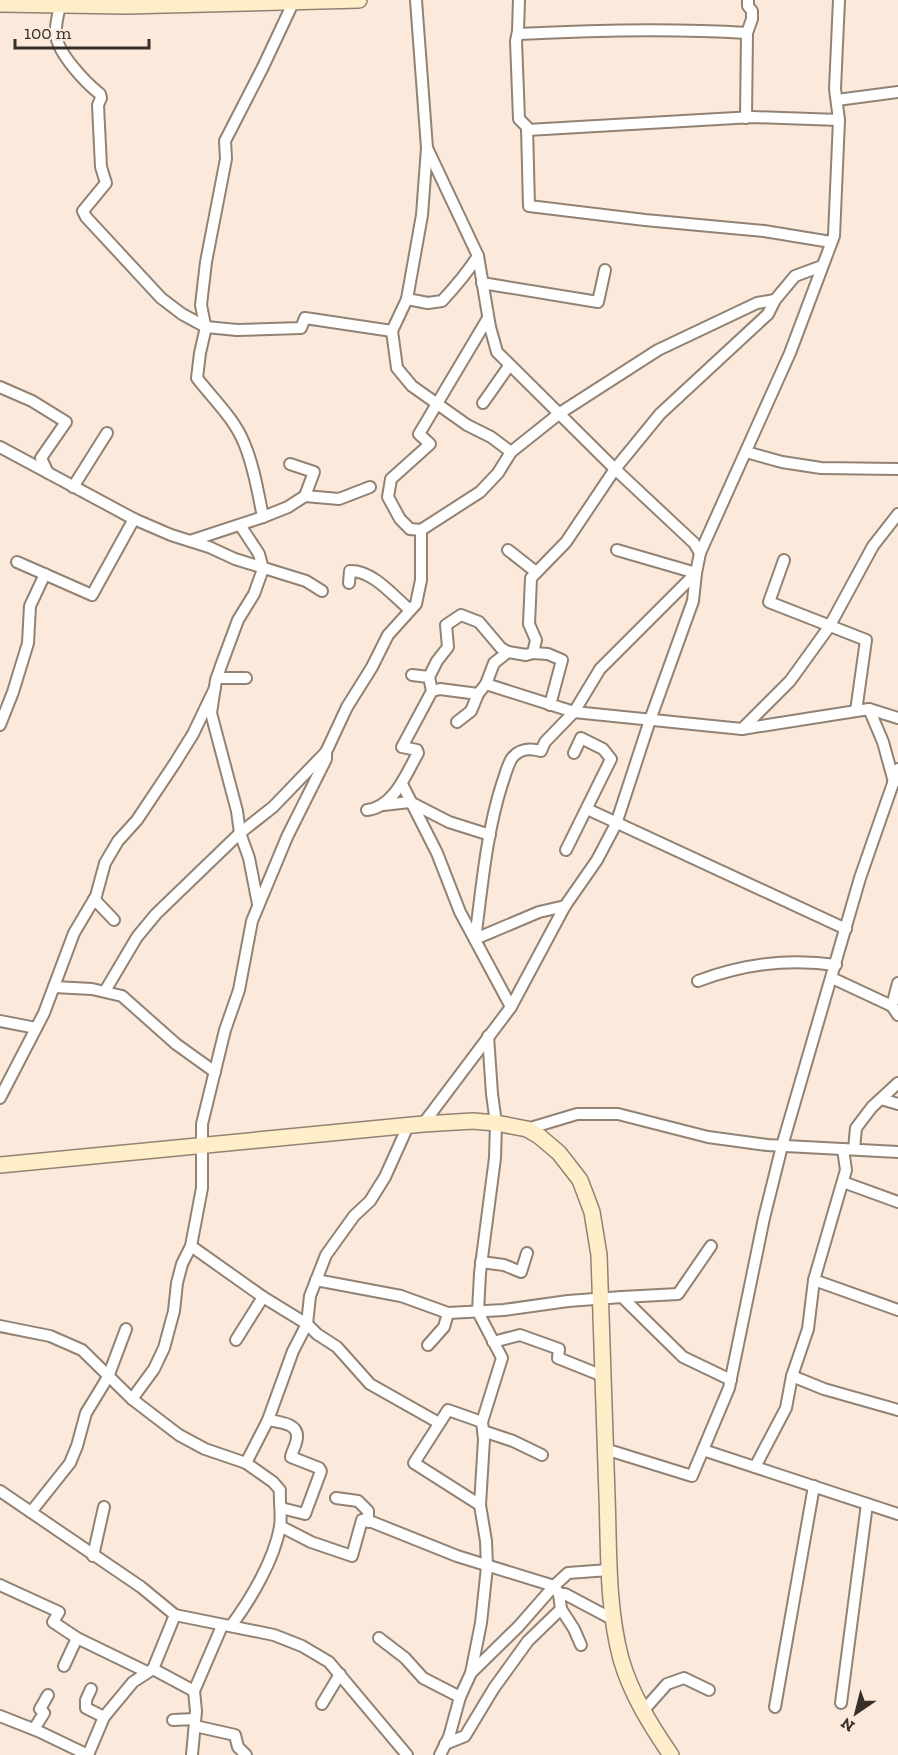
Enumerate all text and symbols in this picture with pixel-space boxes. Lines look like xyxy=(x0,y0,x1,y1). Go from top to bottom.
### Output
scale bar xyxy=(15,12,148,50)
text: 100 m xyxy=(24,22,72,44)
north arrow xyxy=(826,1683,886,1743)
text: N xyxy=(837,1714,858,1736)

